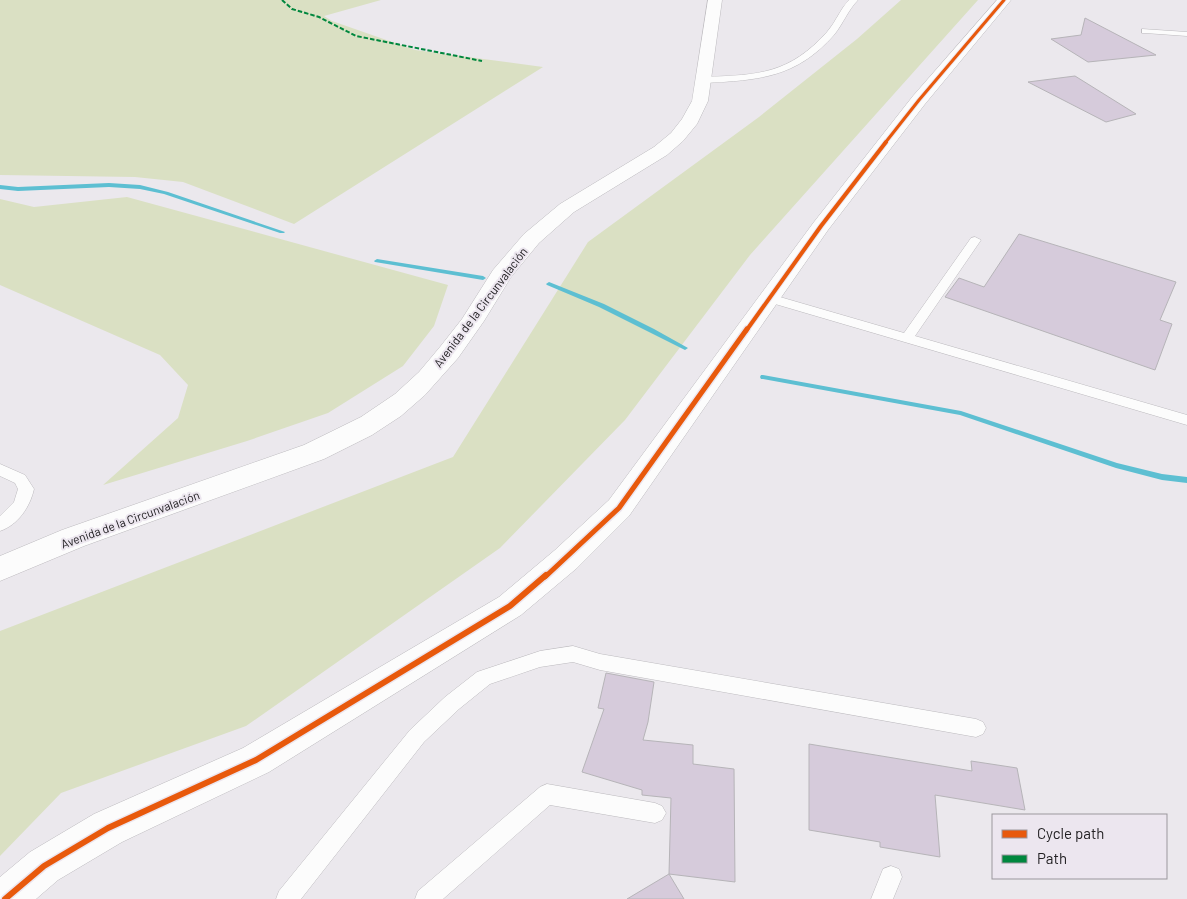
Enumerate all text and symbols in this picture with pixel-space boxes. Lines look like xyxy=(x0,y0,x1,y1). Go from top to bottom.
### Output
street label: Avenida de la Circunvalación xyxy=(430,244,530,370)
street label: Avenida de la Circunvalación xyxy=(59,487,201,551)
legend xyxy=(992,814,1167,879)
text: Cycle path xyxy=(1037,824,1104,842)
text: Path xyxy=(1037,849,1067,867)

